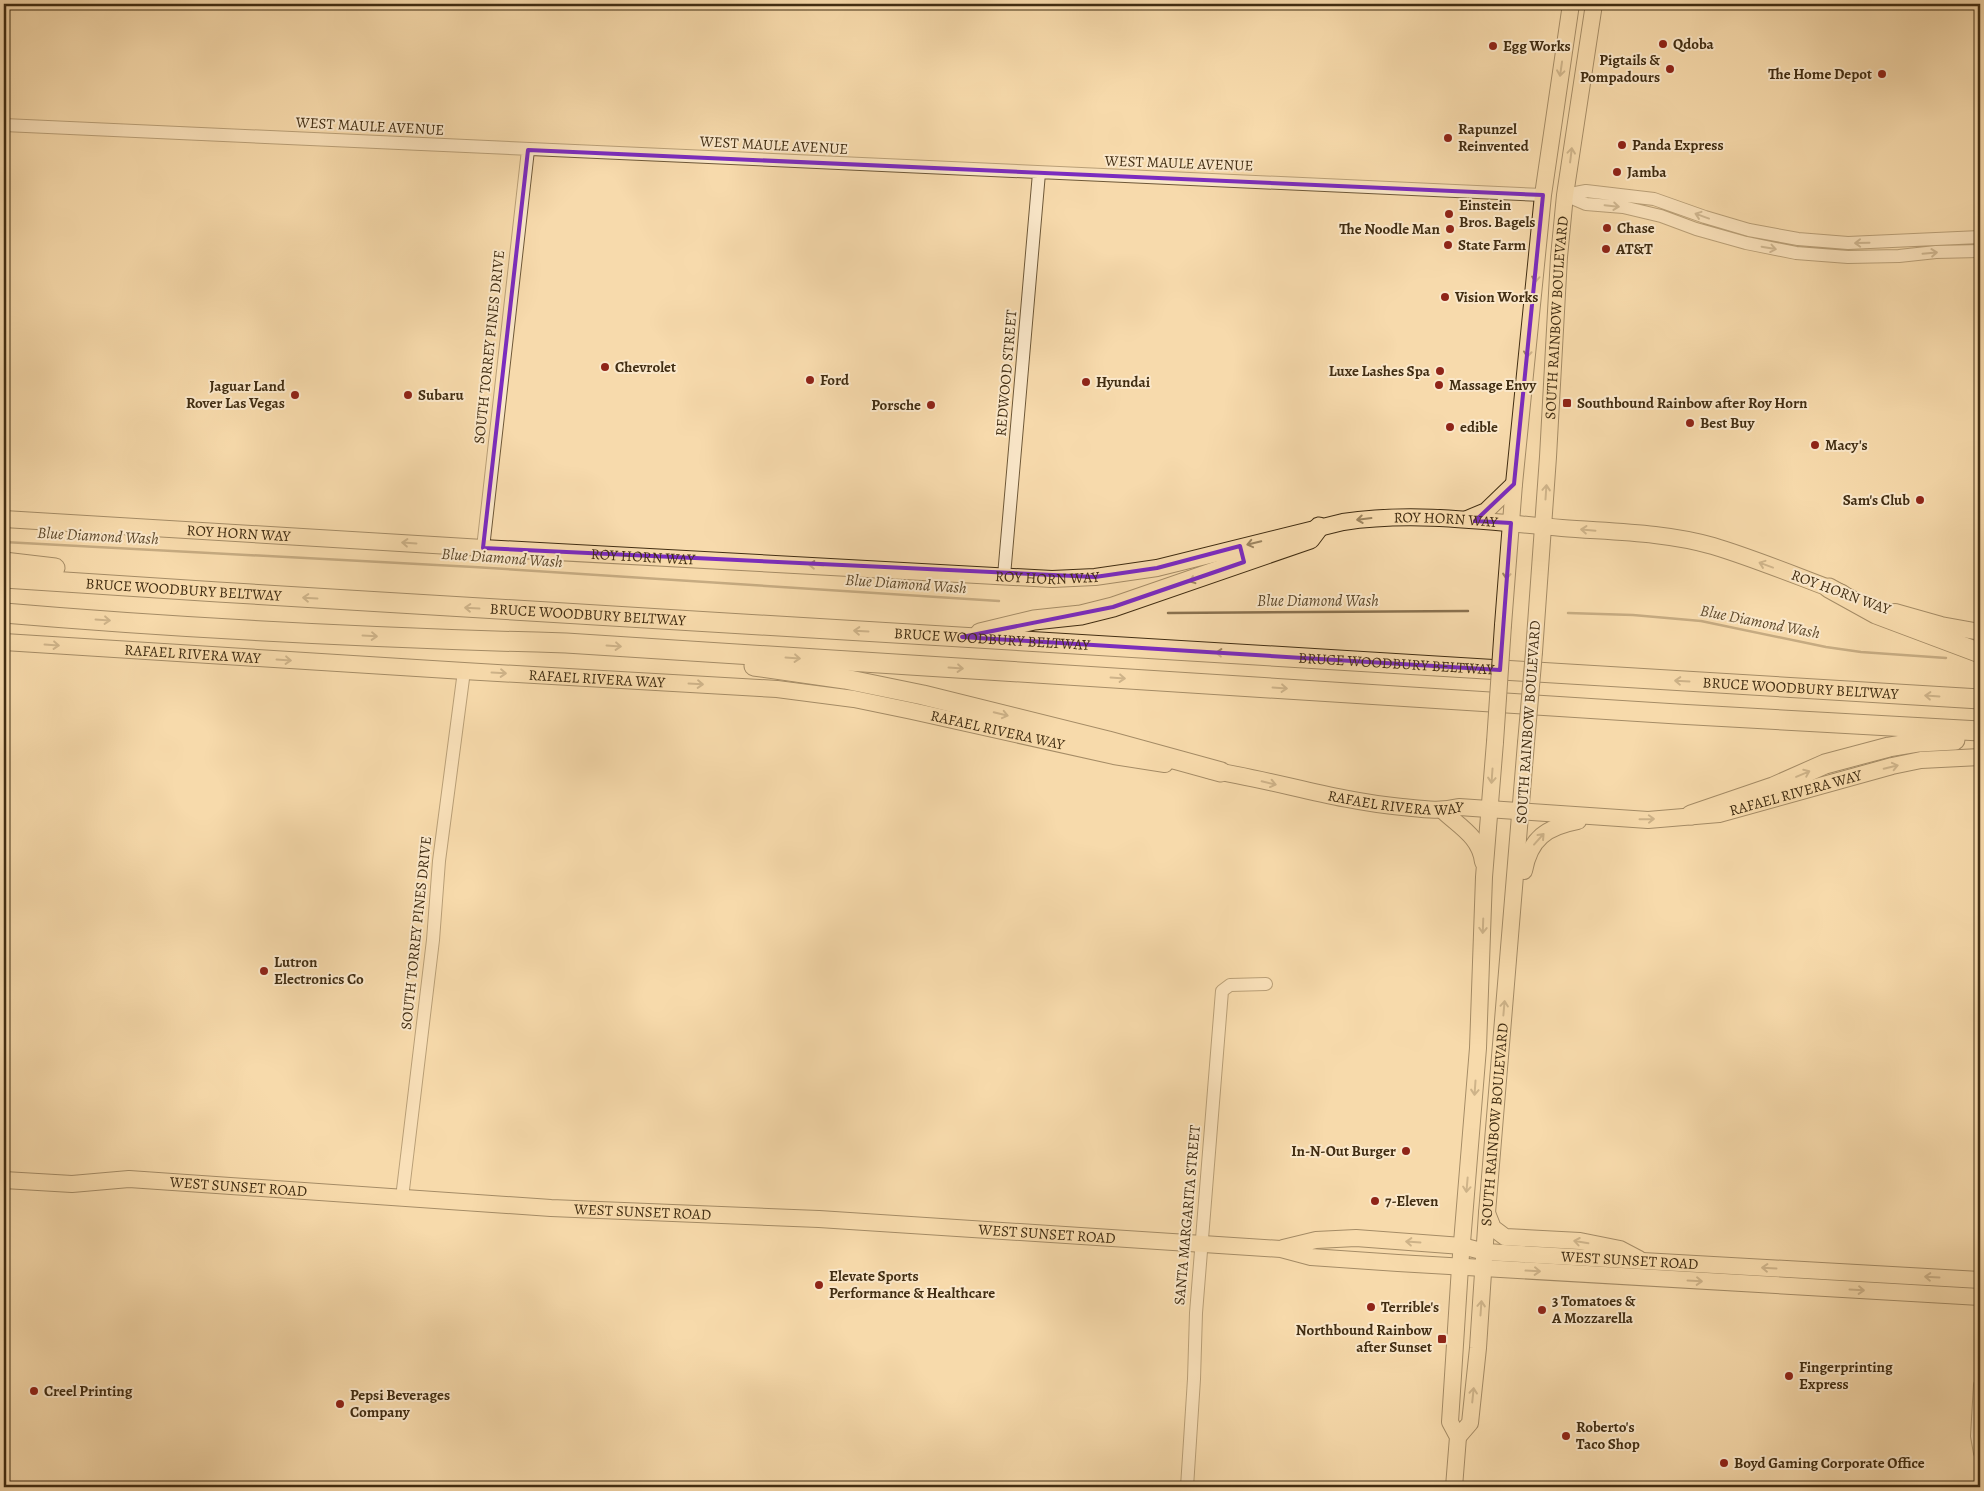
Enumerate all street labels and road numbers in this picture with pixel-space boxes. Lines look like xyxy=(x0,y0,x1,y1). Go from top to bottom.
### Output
street label: WEST MAULE AVENUE xyxy=(294,112,445,140)
street label: WEST MAULE AVENUE xyxy=(698,131,849,159)
street label: WEST MAULE AVENUE xyxy=(1103,150,1254,176)
street label: SOUTH RAINBOW BOULEVARD xyxy=(1540,215,1573,420)
street label: SOUTH TORREY PINES DRIVE xyxy=(469,249,509,445)
street label: REDWOOD STREET xyxy=(990,308,1022,437)
street label: ROY HORN WAY xyxy=(1393,507,1500,532)
street label: ROY HORN WAY xyxy=(186,520,292,546)
street label: ROY HORN WAY xyxy=(590,544,696,570)
street label: ROY HORN WAY xyxy=(1789,565,1894,620)
street label: ROY HORN WAY xyxy=(995,566,1102,589)
street label: BRUCE WOODBURY BELTWAY xyxy=(85,573,283,606)
street label: BRUCE WOODBURY BELTWAY xyxy=(489,599,687,630)
street label: SOUTH RAINBOW BOULEVARD xyxy=(1511,620,1545,824)
street label: BRUCE WOODBURY BELTWAY xyxy=(894,623,1092,655)
street label: RAFAEL RIVERA WAY xyxy=(124,640,262,668)
street label: BRUCE WOODBURY BELTWAY xyxy=(1298,648,1496,680)
street label: RAFAEL RIVERA WAY xyxy=(528,665,667,693)
street label: BRUCE WOODBURY BELTWAY xyxy=(1702,672,1900,704)
street label: RAFAEL RIVERA WAY xyxy=(929,705,1067,755)
street label: RAFAEL RIVERA WAY xyxy=(1727,765,1865,821)
street label: RAFAEL RIVERA WAY xyxy=(1326,785,1465,820)
street label: SOUTH TORREY PINES DRIVE xyxy=(396,835,436,1031)
street label: SOUTH RAINBOW BOULEVARD xyxy=(1476,1022,1513,1227)
street label: SANTA MARGARITA STREET xyxy=(1169,1123,1205,1306)
street label: WEST SUNSET ROAD xyxy=(168,1172,308,1201)
street label: WEST SUNSET ROAD xyxy=(572,1199,712,1225)
street label: WEST SUNSET ROAD xyxy=(977,1219,1116,1248)
street label: WEST SUNSET ROAD xyxy=(1559,1246,1699,1274)

